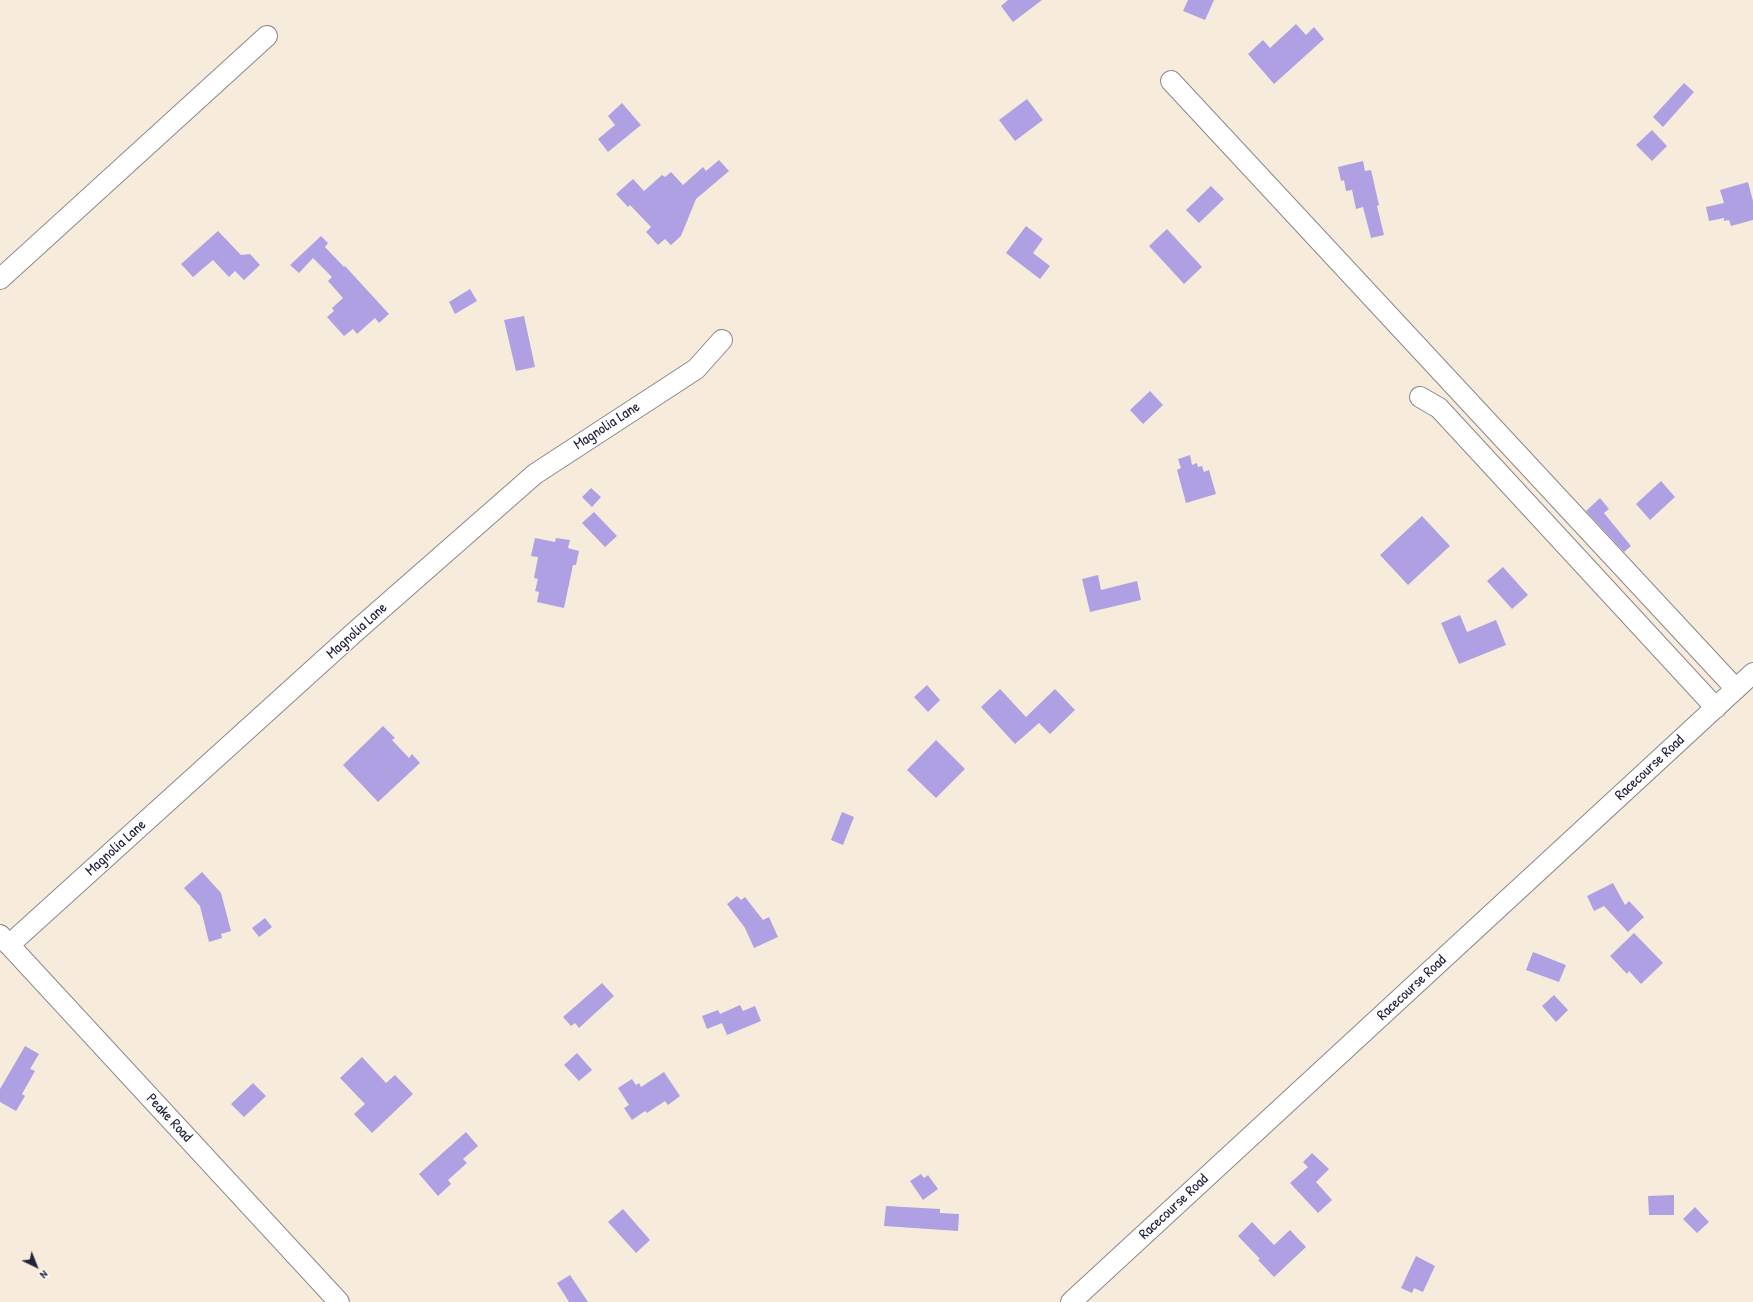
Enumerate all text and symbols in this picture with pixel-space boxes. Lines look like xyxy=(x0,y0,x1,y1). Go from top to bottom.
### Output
street label: Magnolia Lane xyxy=(571,398,643,454)
street label: Magnolia Lane xyxy=(323,599,391,663)
street label: Racecourse Road xyxy=(1612,731,1688,805)
street label: Magnolia Lane xyxy=(82,816,150,880)
street label: Racecourse Road xyxy=(1374,951,1450,1025)
street label: Peake Road xyxy=(142,1090,196,1146)
street label: Racecourse Road xyxy=(1136,1170,1212,1244)
north arrow xyxy=(16,1246,56,1286)
text: N xyxy=(37,1268,51,1282)

